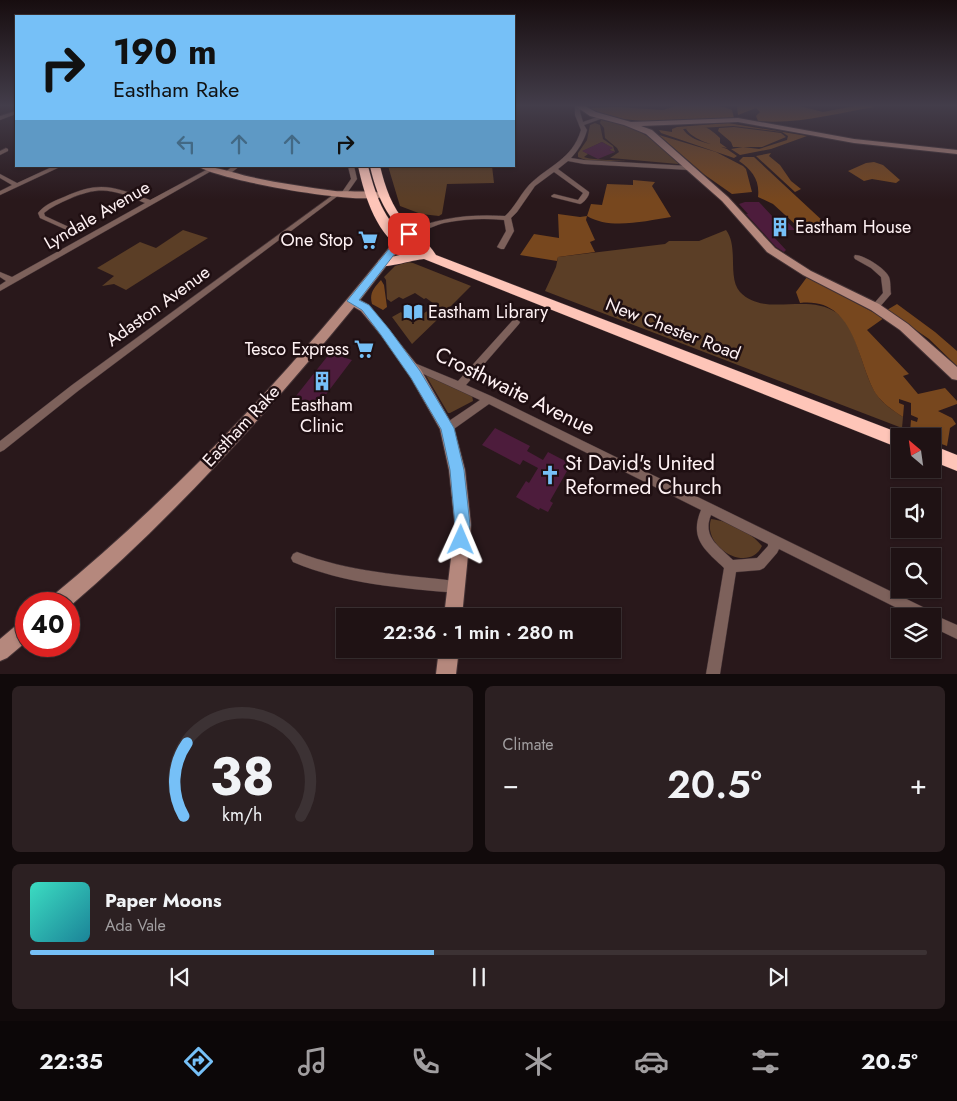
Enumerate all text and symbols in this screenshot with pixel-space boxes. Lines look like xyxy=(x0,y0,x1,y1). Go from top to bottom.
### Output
text: 190 m xyxy=(113,27,217,77)
icon: right xyxy=(30,35,95,100)
text: Eastham Rake xyxy=(113,73,239,105)
icon: left xyxy=(172,130,200,158)
icon: ahead xyxy=(225,130,253,158)
icon: ahead xyxy=(278,130,306,158)
icon: right xyxy=(331,130,359,158)
street label: Lyndale Avenue xyxy=(39,174,155,256)
pin xyxy=(388,213,430,255)
place label: Eastham House xyxy=(795,214,911,240)
building icon: Eastham House xyxy=(769,216,791,238)
icon: arrive xyxy=(395,220,423,248)
place label: One Stop xyxy=(280,227,353,253)
supermarket icon: One Stop xyxy=(357,229,379,251)
street label: Adaston Avenue xyxy=(101,259,215,353)
street label: New Chester Road xyxy=(602,291,744,367)
place label: Eastham Library xyxy=(428,299,548,325)
library icon: Eastham Library xyxy=(402,301,424,323)
place label: Tesco Express xyxy=(245,336,349,362)
supermarket icon: Tesco Express xyxy=(353,338,375,360)
street label: Crosthwaite Avenue xyxy=(430,339,600,443)
building icon: Eastham Clinic xyxy=(311,370,333,392)
street label: Eastham Rake xyxy=(196,379,286,473)
place label: Eastham Clinic xyxy=(291,392,353,439)
north arrow xyxy=(891,428,941,478)
map controls xyxy=(891,428,941,658)
place label: St David's United Reformed Church xyxy=(565,448,722,502)
church icon: St David's United Reformed Church xyxy=(539,464,561,486)
button: sound xyxy=(891,488,941,538)
position arrow xyxy=(434,513,486,565)
button: search xyxy=(891,548,941,598)
speed limit sign: 40 xyxy=(15,592,80,657)
button: layers xyxy=(891,608,941,658)
text: 22:36 · 1 min · 280 m xyxy=(383,619,574,646)
text: Climate xyxy=(503,733,554,756)
text: 38 xyxy=(210,739,275,815)
text: 20.5° xyxy=(667,757,762,812)
text: − xyxy=(503,764,519,805)
text: + xyxy=(910,764,927,805)
text: km/h xyxy=(222,802,262,828)
text: Paper Moons xyxy=(105,887,222,914)
text: Ada Vale xyxy=(105,914,166,937)
icon: previous xyxy=(166,963,194,991)
icon: pause xyxy=(465,963,493,991)
icon: next xyxy=(764,963,792,991)
icon: directions xyxy=(181,1044,216,1079)
icon: music xyxy=(295,1044,330,1079)
icon: phone xyxy=(408,1044,443,1079)
icon: climate xyxy=(521,1044,556,1079)
icon: car xyxy=(634,1044,669,1079)
icon: filters xyxy=(748,1044,783,1079)
text: 22:35 xyxy=(39,1045,103,1077)
text: 20.5° xyxy=(861,1045,918,1077)

